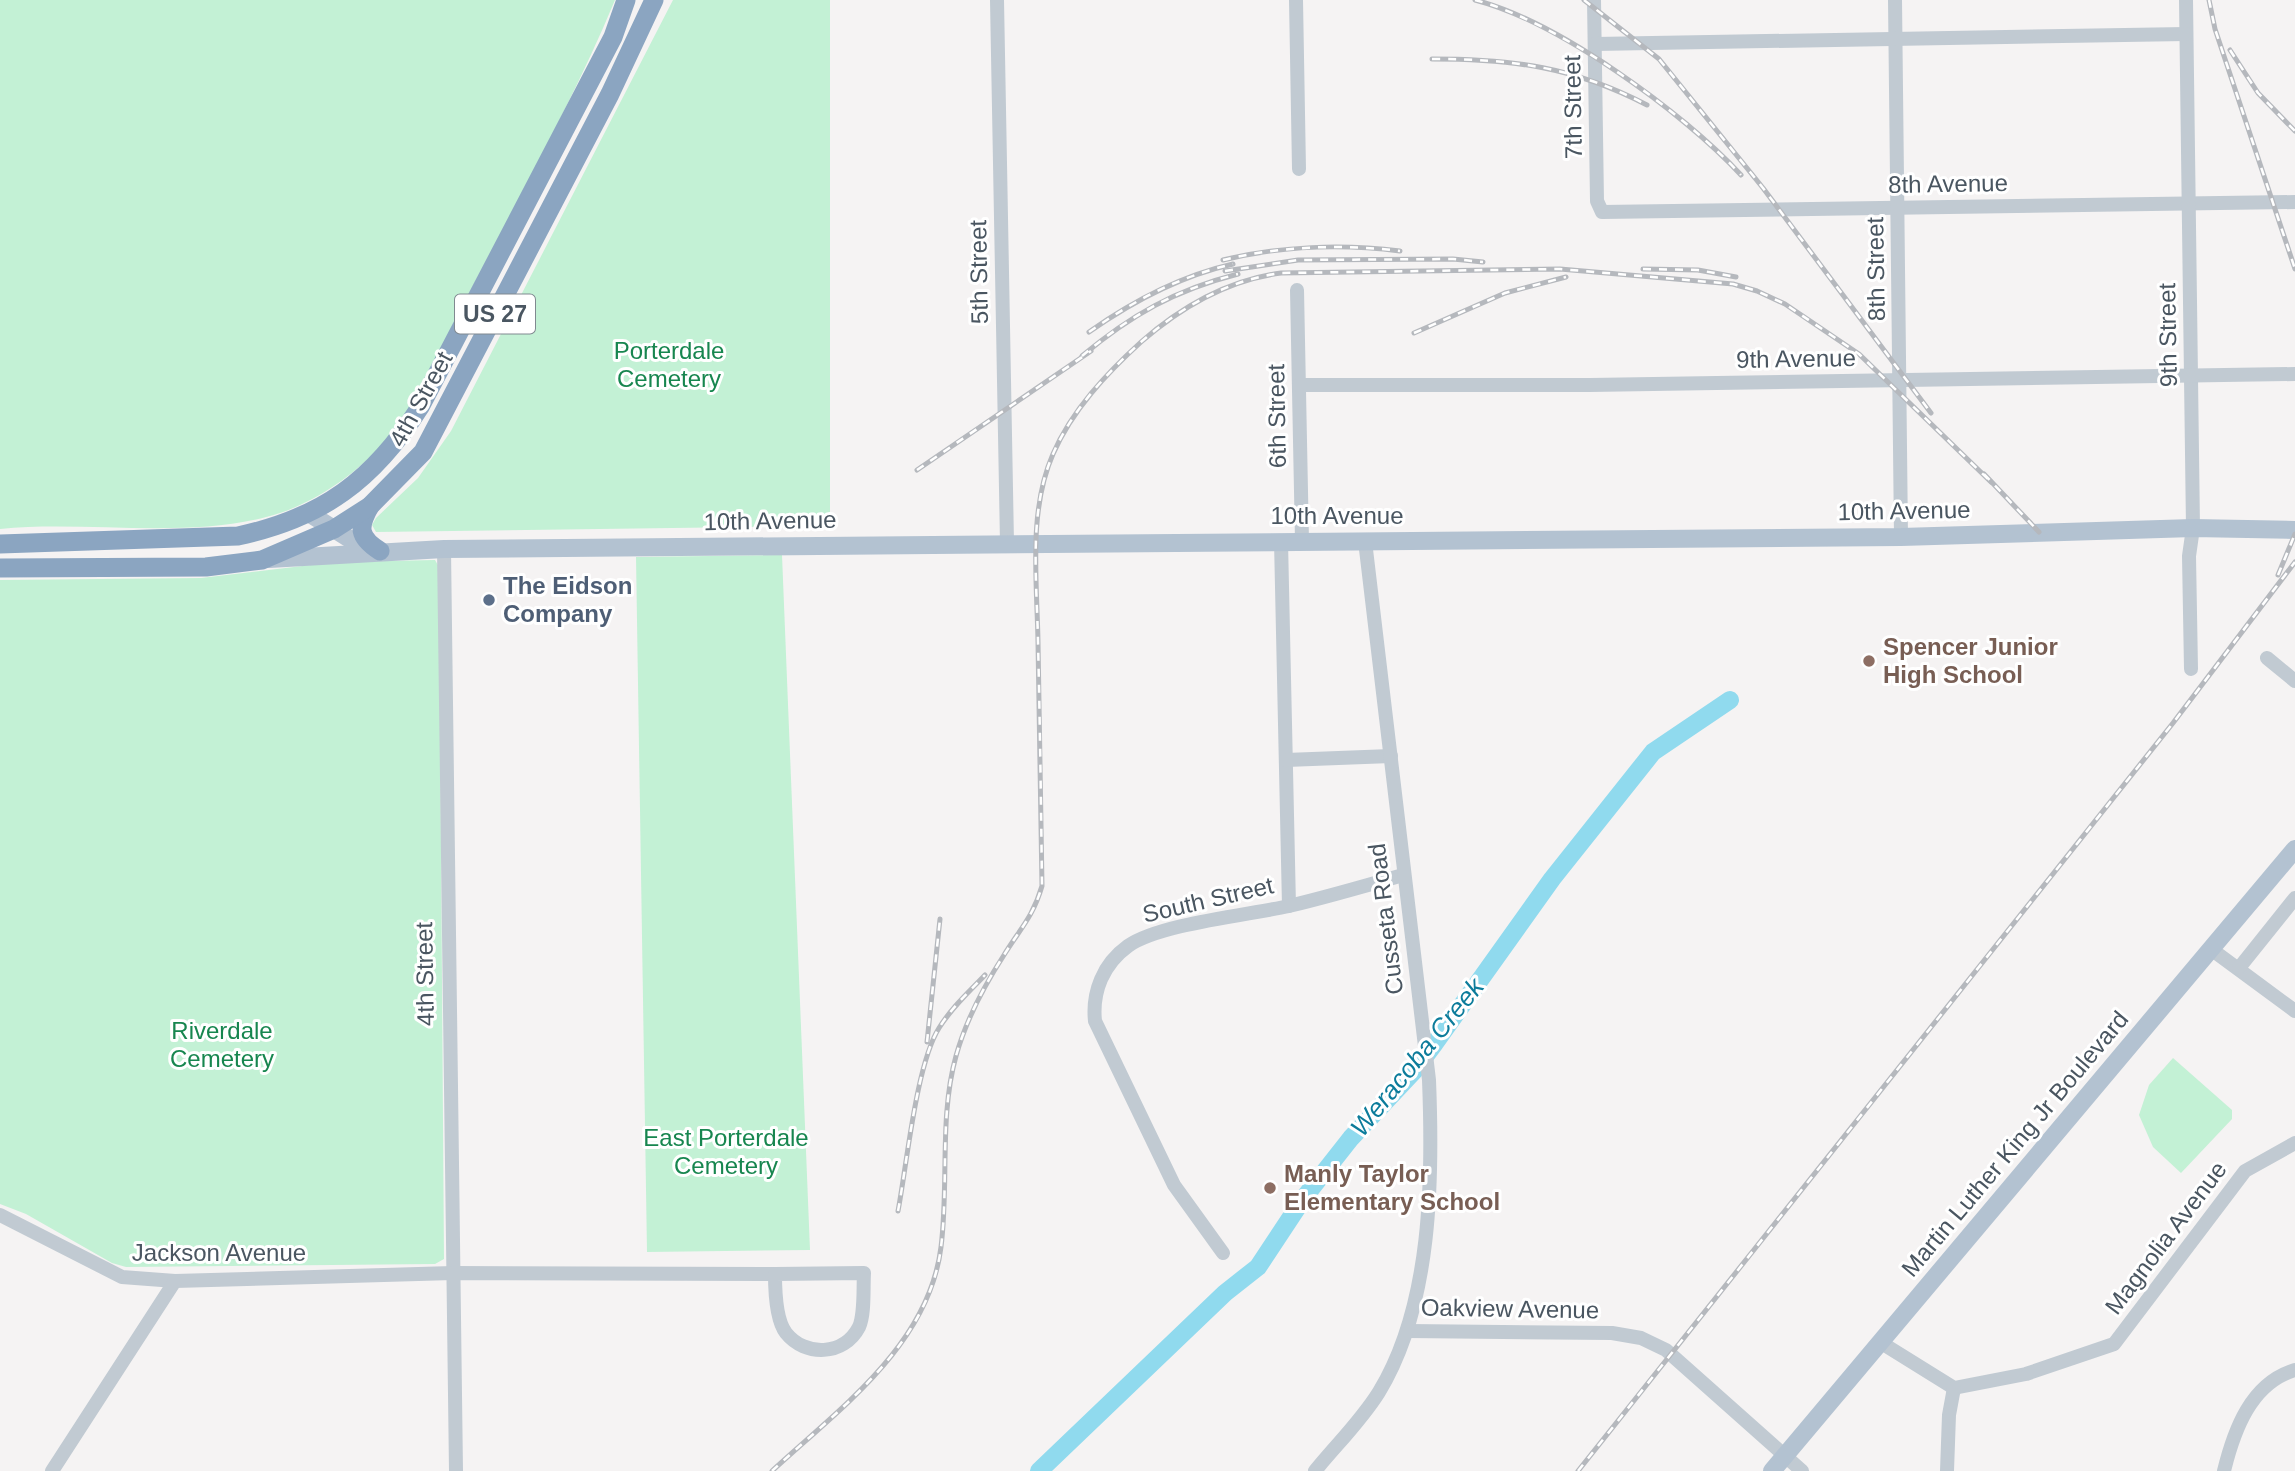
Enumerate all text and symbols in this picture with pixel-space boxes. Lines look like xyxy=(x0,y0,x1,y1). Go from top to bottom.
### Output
street label: 7th Street xyxy=(1558,54,1587,159)
street label: 8th Avenue xyxy=(1888,169,2008,198)
street label: 8th Street xyxy=(1861,216,1890,321)
street label: 5th Street xyxy=(964,219,993,324)
street label: 9th Street xyxy=(2153,282,2182,387)
road number: US 27 xyxy=(455,294,535,334)
park label: Porterdale Cemetery xyxy=(614,337,724,392)
street label: 9th Avenue xyxy=(1736,344,1856,373)
street label: 4th Street xyxy=(384,346,458,451)
street label: 6th Street xyxy=(1262,363,1291,468)
street label: 10th Avenue xyxy=(1837,496,1971,525)
street label: 10th Avenue xyxy=(1270,502,1404,529)
street label: 10th Avenue xyxy=(703,506,837,535)
place label: The Eidson Company xyxy=(503,572,632,627)
marker: The Eidson Company xyxy=(481,592,497,608)
place label: Spencer Junior High School xyxy=(1883,633,2058,688)
marker: Spencer Junior High School xyxy=(1861,653,1877,669)
street label: Cusseta Road xyxy=(1363,842,1408,996)
street label: South Street xyxy=(1140,871,1276,928)
street label: 4th Street xyxy=(410,921,439,1026)
water label: Weracoba Creek xyxy=(1344,970,1491,1142)
street label: Martin Luther King Jr Boulevard xyxy=(1896,1006,2133,1282)
park label: Riverdale Cemetery xyxy=(170,1017,274,1072)
park label: East Porterdale Cemetery xyxy=(643,1124,809,1179)
street label: Magnolia Avenue xyxy=(2100,1156,2232,1319)
place label: Manly Taylor Elementary School xyxy=(1284,1160,1500,1215)
marker: Manly Taylor Elementary School xyxy=(1262,1180,1278,1196)
street label: Jackson Avenue xyxy=(132,1239,306,1266)
street label: Oakview Avenue xyxy=(1421,1293,1599,1324)

